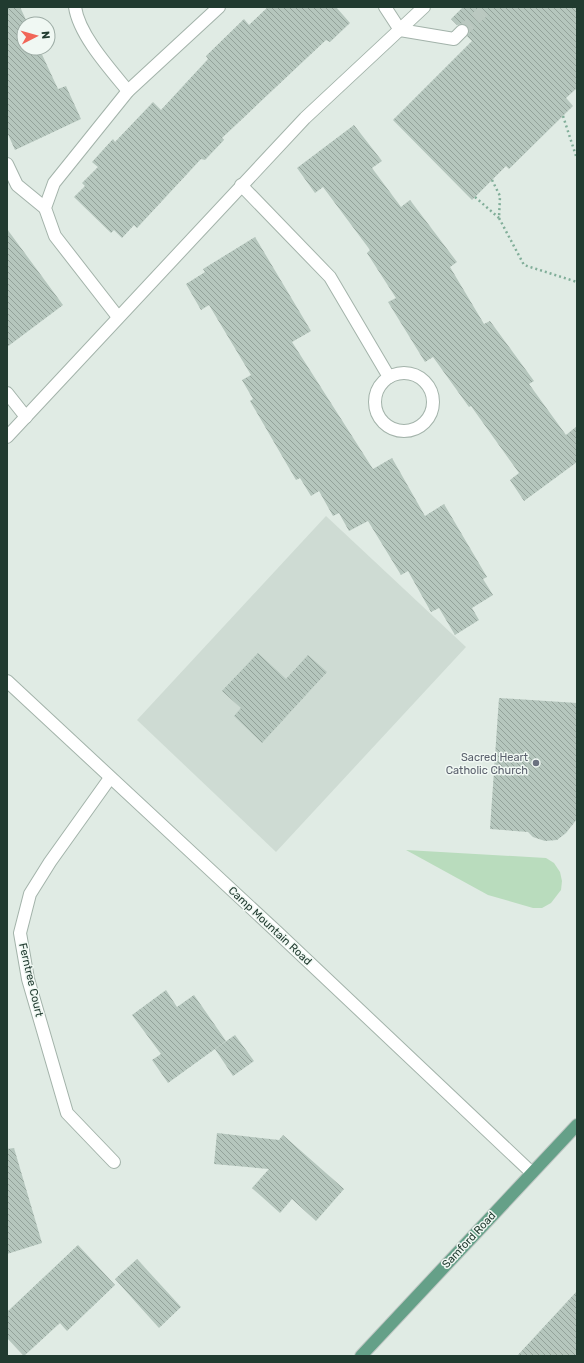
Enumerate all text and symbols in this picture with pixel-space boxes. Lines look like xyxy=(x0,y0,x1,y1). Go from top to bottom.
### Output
north arrow xyxy=(16,16,56,56)
text: N xyxy=(39,30,52,40)
place label: Sacred Heart Catholic Church xyxy=(446,751,529,777)
marker: Sacred Heart Catholic Church xyxy=(531,758,541,768)
street label: Camp Mountain Road xyxy=(226,884,314,968)
street label: Ferntree Court xyxy=(16,942,46,1019)
street label: Samford Road xyxy=(440,1209,498,1271)

